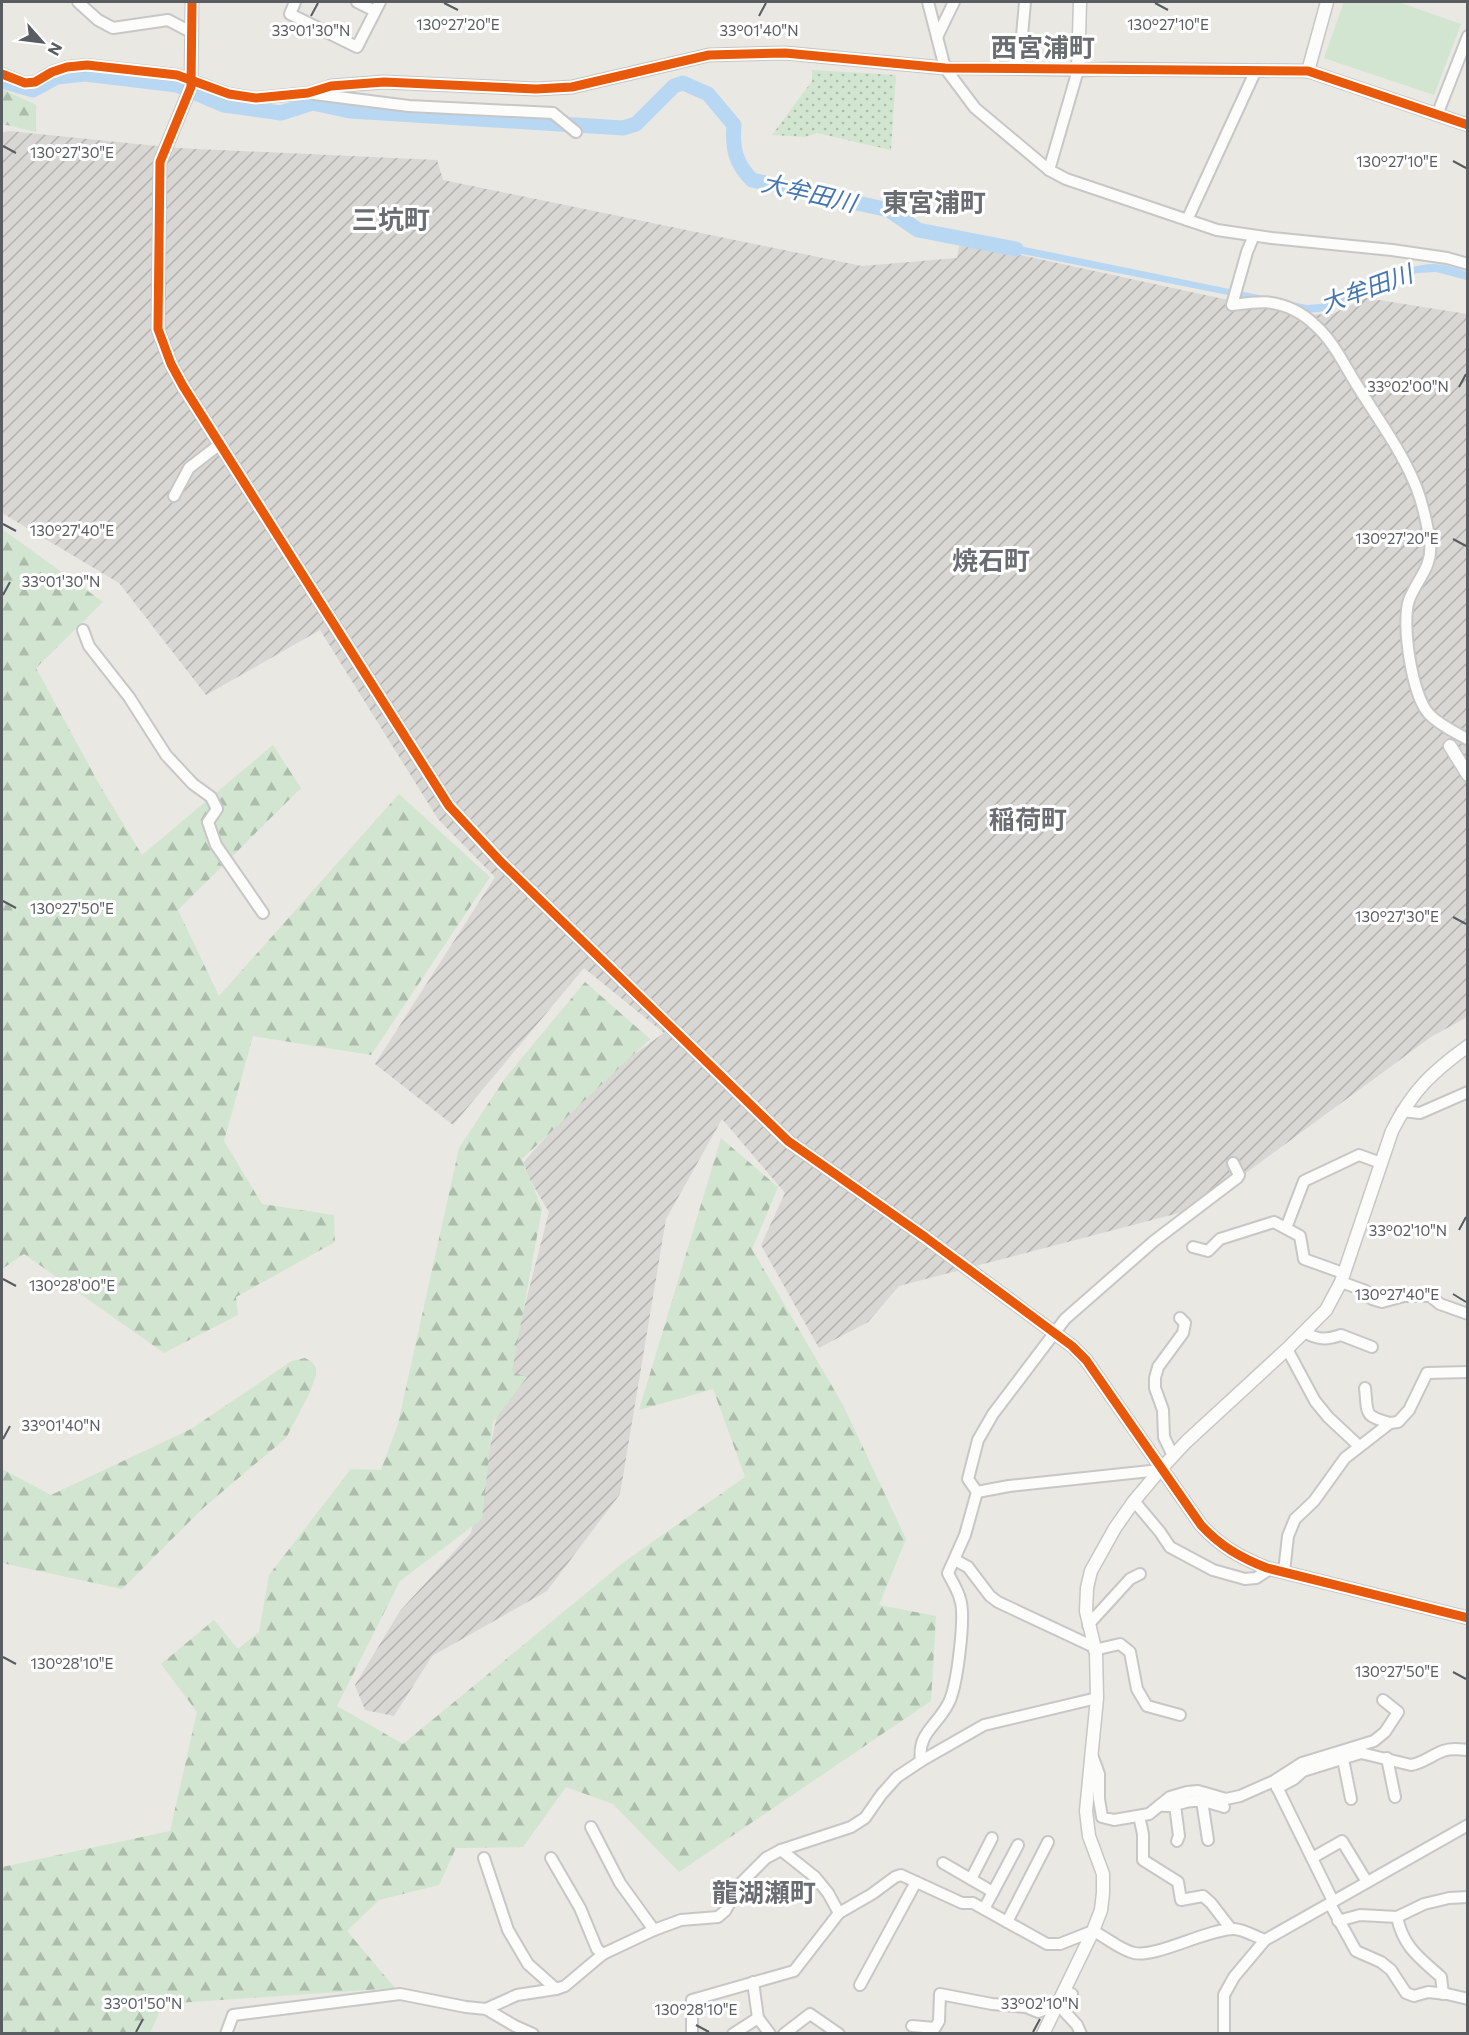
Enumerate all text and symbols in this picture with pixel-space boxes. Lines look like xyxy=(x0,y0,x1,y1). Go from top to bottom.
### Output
north arrow xyxy=(12,12,72,72)
text: 130°27'20"E xyxy=(416,15,500,33)
text: 130°27'10"E xyxy=(1127,15,1209,33)
text: 33°01'30"N xyxy=(272,21,350,39)
text: 33°01'40"N xyxy=(719,21,799,39)
district label: 西宮浦町 xyxy=(991,31,1095,62)
text: N xyxy=(44,40,67,59)
text: 130°27'30"E xyxy=(30,143,114,161)
text: 130°27'10"E xyxy=(1356,152,1438,170)
water label: 大牟田川 xyxy=(759,167,862,218)
district label: 東宮浦町 xyxy=(882,186,986,217)
district label: 三坑町 xyxy=(352,203,430,234)
water label: 大牟田川 xyxy=(1316,257,1419,318)
text: 33°02'00"N xyxy=(1367,377,1449,395)
text: 130°27'40"E xyxy=(30,521,114,539)
text: 130°27'20"E xyxy=(1355,529,1439,547)
district label: 焼石町 xyxy=(952,544,1030,575)
text: 33°01'30"N xyxy=(22,572,100,590)
district label: 稲荷町 xyxy=(989,803,1067,834)
text: 130°27'50"E xyxy=(30,899,114,917)
text: 130°27'30"E xyxy=(1355,907,1439,925)
text: 33°02'10"N xyxy=(1369,1221,1447,1239)
text: 130°28'00"E xyxy=(29,1276,115,1294)
text: 130°27'40"E xyxy=(1355,1285,1439,1303)
text: 33°01'40"N xyxy=(21,1416,101,1434)
text: 130°28'10"E xyxy=(31,1654,114,1672)
text: 130°27'50"E xyxy=(1355,1662,1439,1680)
district label: 龍湖瀬町 xyxy=(712,1876,816,1907)
text: 33°01'50"N xyxy=(104,1994,182,2012)
text: 33°02'10"N xyxy=(1001,1994,1079,2012)
text: 130°28'10"E xyxy=(655,2000,738,2018)

